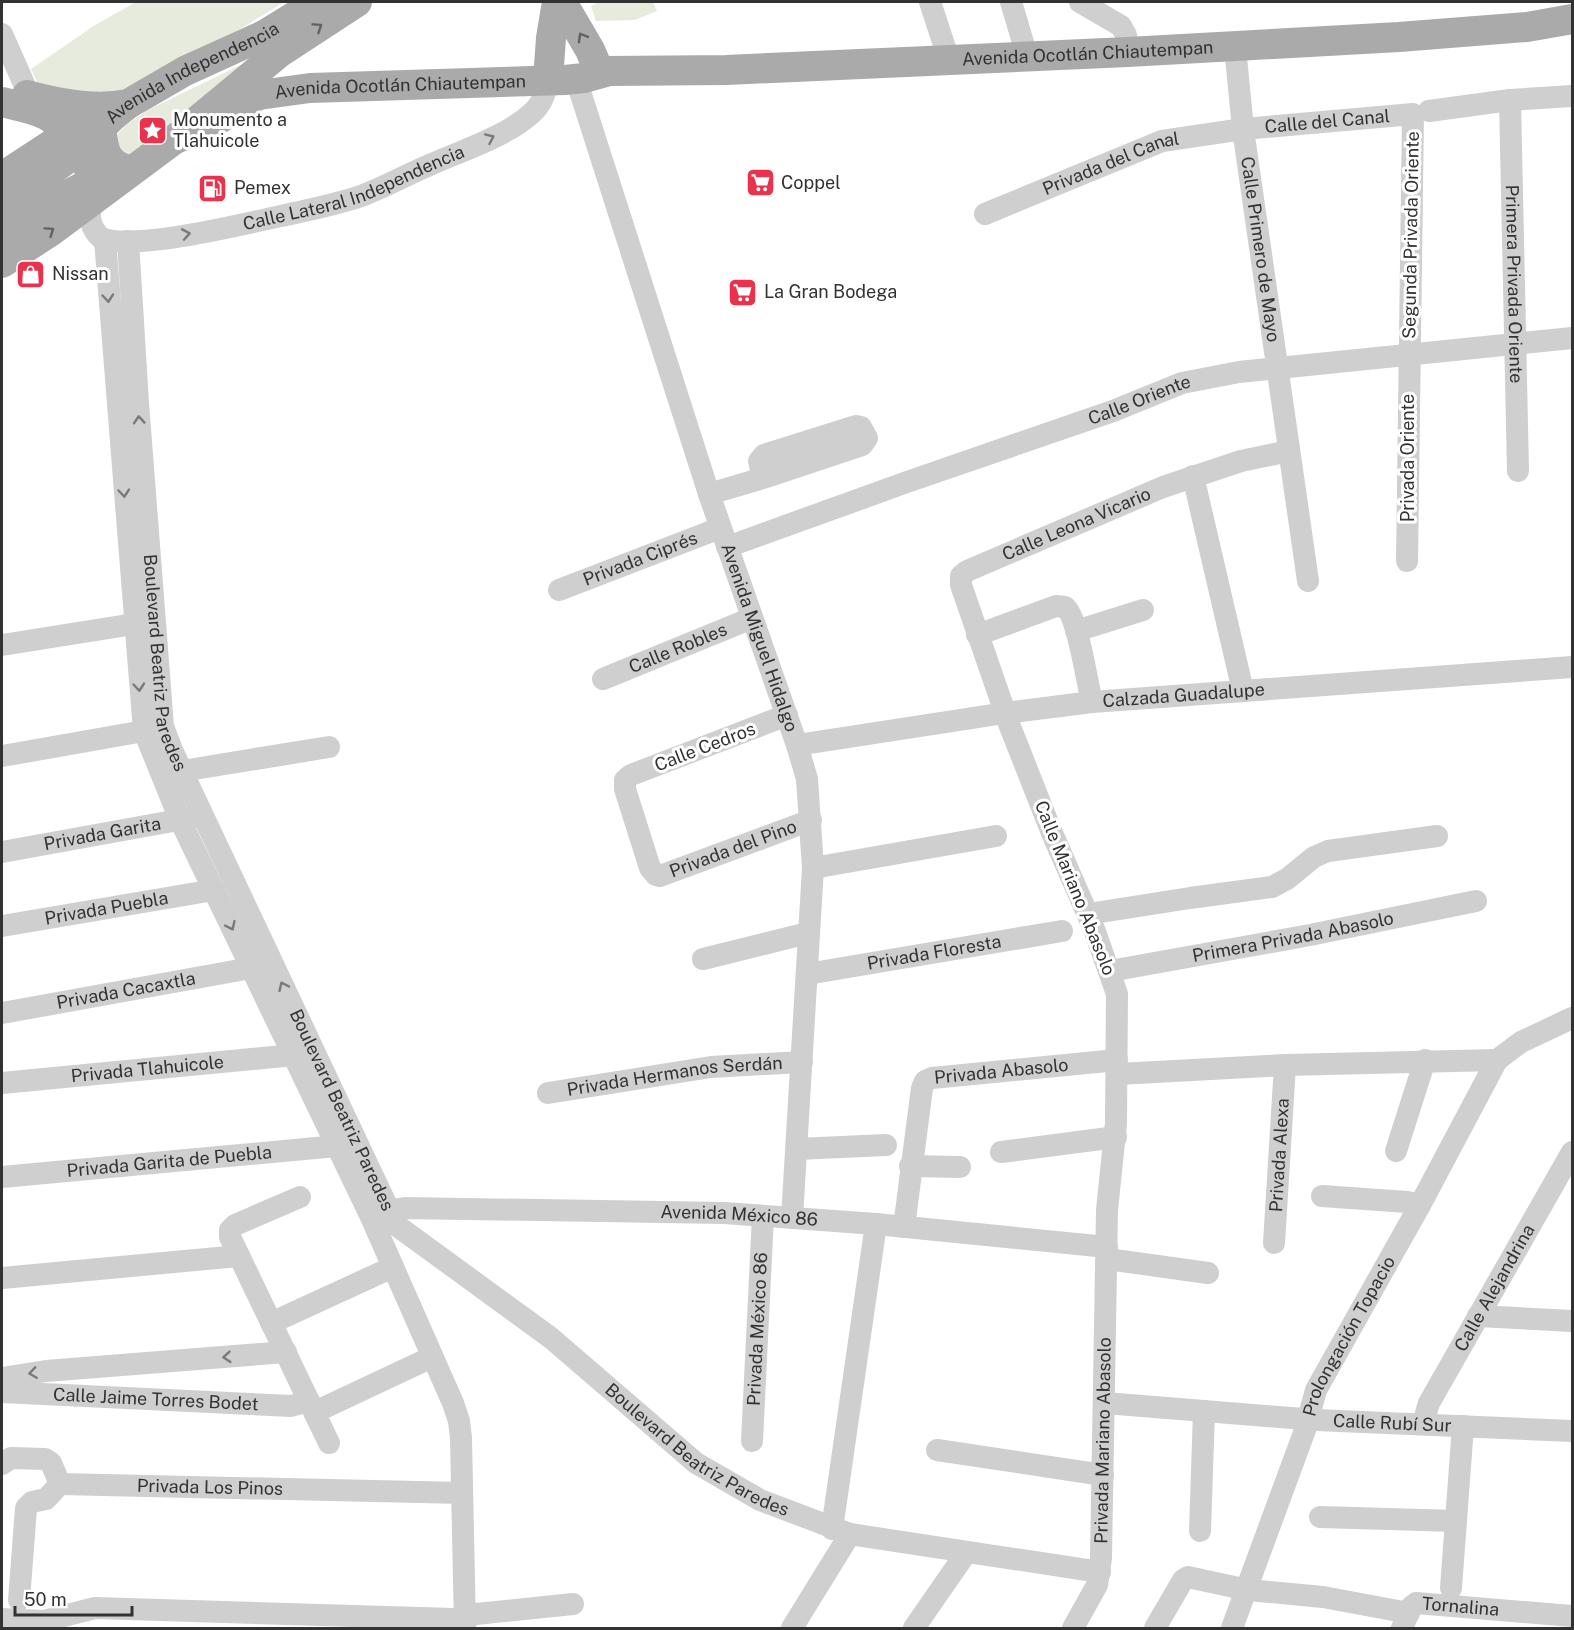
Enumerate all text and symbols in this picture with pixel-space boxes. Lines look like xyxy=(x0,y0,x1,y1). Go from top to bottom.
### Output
street label: Avenida Independencia xyxy=(101,17,283,128)
one-way arrow xyxy=(311,23,322,34)
one-way arrow xyxy=(578,33,589,43)
street label: Avenida Ocotlán Chiautempan xyxy=(962,36,1214,69)
street label: Avenida Ocotlán Chiautempan xyxy=(273,70,526,103)
street label: Calle del Canal xyxy=(1264,105,1391,137)
place label: Monumento a Tlahuicole xyxy=(173,109,287,151)
place icon: Monumento a Tlahuicole xyxy=(136,114,168,146)
street label: Privada del Canal xyxy=(1039,128,1181,199)
street label: Segunda Privada Oriente xyxy=(1398,131,1423,339)
one-way arrow xyxy=(484,134,495,146)
street label: Calle Lateral Independencia xyxy=(241,141,467,234)
street label: Calle Primero de Mayo xyxy=(1237,155,1285,343)
supermarket icon: Coppel xyxy=(744,167,776,199)
fuel station icon: Pemex xyxy=(197,172,229,204)
place label: Coppel xyxy=(781,172,841,193)
place label: Pemex xyxy=(234,177,291,198)
street label: Primera Privada Oriente xyxy=(1502,184,1527,383)
one-way arrow xyxy=(44,227,55,238)
one-way arrow xyxy=(180,228,190,241)
shop icon: Nissan xyxy=(15,258,47,290)
place label: Nissan xyxy=(52,263,109,284)
supermarket icon: La Gran Bodega xyxy=(727,276,759,308)
place label: La Gran Bodega xyxy=(764,281,897,302)
one-way arrow xyxy=(101,294,114,303)
street label: Calle Oriente xyxy=(1085,371,1192,429)
street label: Privada Oriente xyxy=(1397,394,1418,522)
one-way arrow xyxy=(133,415,146,425)
street label: Calle Leona Vicario xyxy=(999,483,1154,565)
one-way arrow xyxy=(117,488,130,497)
street label: Privada Ciprés xyxy=(580,527,700,590)
street label: Avenida Miguel Hidalgo xyxy=(717,540,803,735)
street label: Boulevard Beatriz Paredes xyxy=(140,553,191,774)
street label: Calle Robles xyxy=(626,618,730,677)
street label: Calzada Guadalupe xyxy=(1102,678,1265,711)
one-way arrow xyxy=(132,683,145,692)
street label: Calle Cedros xyxy=(651,718,758,775)
street label: Calle Mariano Abasolo xyxy=(1031,797,1120,978)
street label: Privada Garita xyxy=(42,812,162,854)
street label: Privada del Pino xyxy=(666,815,799,882)
street label: Privada Puebla xyxy=(43,887,170,929)
street label: Primera Privada Abasolo xyxy=(1190,907,1395,966)
one-way arrow xyxy=(223,920,235,931)
street label: Privada Floresta xyxy=(865,930,1003,974)
street label: Privada Cacaxtla xyxy=(55,967,197,1013)
one-way arrow xyxy=(279,982,291,993)
street label: Boulevard Beatriz Paredes xyxy=(286,1006,399,1214)
street label: Privada Tlahuicole xyxy=(70,1051,225,1086)
street label: Privada Hermanos Serdán xyxy=(565,1052,783,1100)
street label: Privada Abasolo xyxy=(933,1054,1069,1088)
street label: Privada Alexa xyxy=(1265,1098,1293,1213)
street label: Privada Garita de Puebla xyxy=(66,1141,273,1181)
street label: Avenida México 86 xyxy=(660,1201,819,1230)
street label: Calle Alejandrina xyxy=(1450,1220,1539,1355)
street label: Privada México 86 xyxy=(743,1252,771,1406)
street label: Prolongación Topacio xyxy=(1298,1252,1399,1419)
street label: Privada Mariano Abasolo xyxy=(1090,1337,1115,1544)
one-way arrow xyxy=(223,1350,232,1363)
one-way arrow xyxy=(28,1367,38,1379)
street label: Boulevard Beatriz Paredes xyxy=(601,1379,792,1520)
street label: Calle Jaime Torres Bodet xyxy=(53,1383,259,1414)
street label: Calle Rubí Sur xyxy=(1333,1410,1452,1436)
street label: Privada Los Pinos xyxy=(137,1475,283,1499)
scale bar xyxy=(15,1579,132,1617)
text: 50 m xyxy=(24,1589,67,1610)
street label: Tornalina xyxy=(1421,1593,1500,1620)

